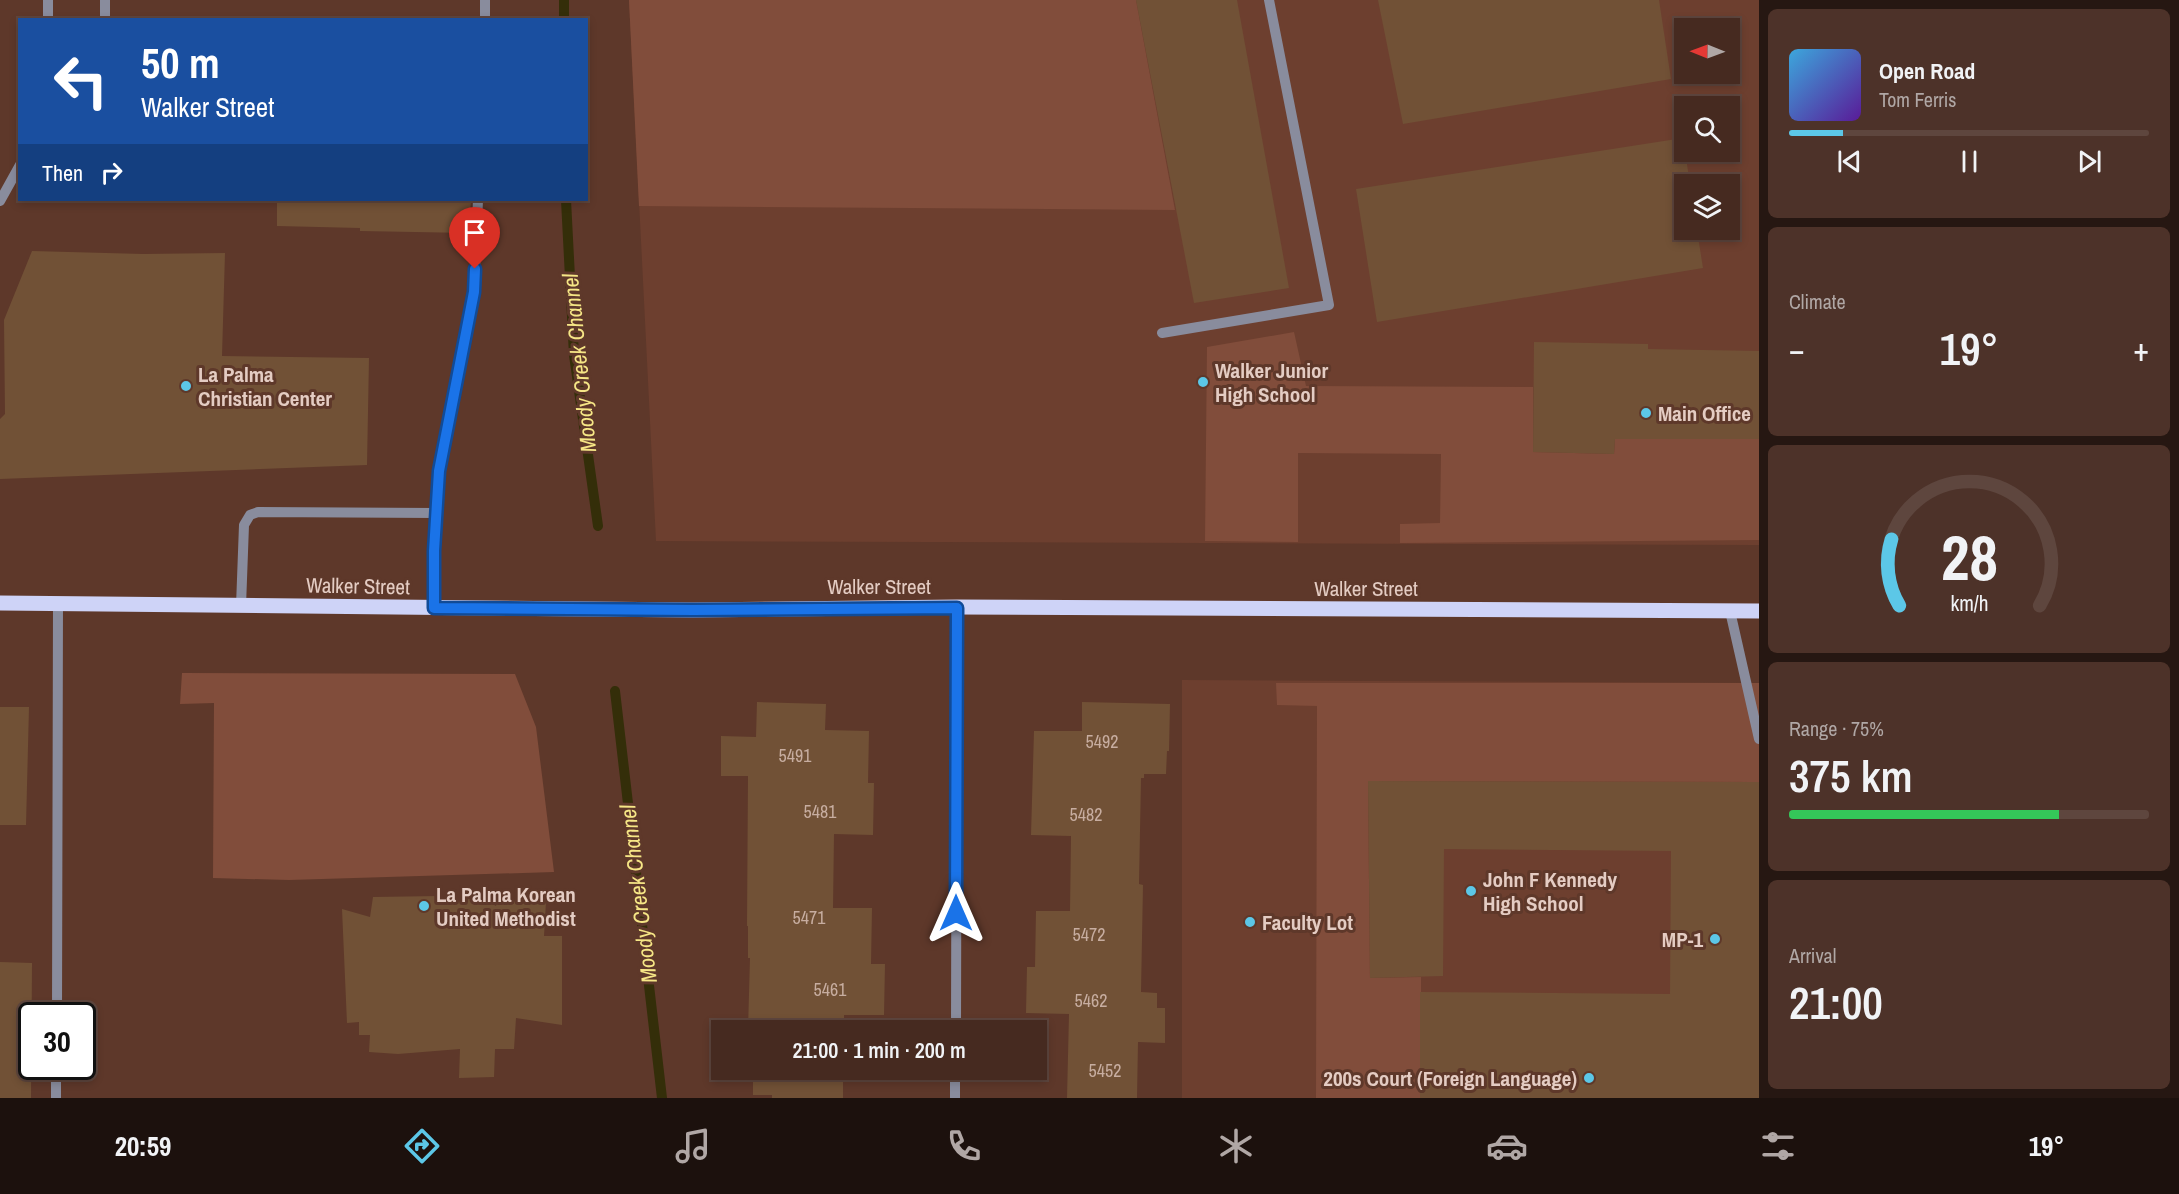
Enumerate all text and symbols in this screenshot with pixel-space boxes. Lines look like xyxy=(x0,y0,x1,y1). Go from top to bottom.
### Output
north arrow xyxy=(1674,18,1740,84)
map controls xyxy=(1674,18,1740,240)
text: 50 m xyxy=(141,35,220,91)
icon: left xyxy=(42,42,120,120)
text: Open Road xyxy=(1879,56,1975,86)
text: Tom Ferris xyxy=(1879,86,1957,113)
text: Walker Street xyxy=(141,89,274,125)
button: search xyxy=(1674,96,1740,162)
icon: previous xyxy=(1833,145,1866,178)
icon: pause xyxy=(1953,145,1986,178)
icon: next xyxy=(2073,145,2106,178)
icon: right xyxy=(95,156,128,189)
text: Then xyxy=(42,158,83,188)
button: layers xyxy=(1674,174,1740,240)
pin xyxy=(449,207,500,269)
icon: arrive xyxy=(458,216,491,249)
water label: Moody Creek Channel xyxy=(555,271,603,454)
text: Climate xyxy=(1789,288,1846,315)
text: 19° xyxy=(1939,318,1999,379)
text: − xyxy=(1789,327,1805,371)
text: + xyxy=(2133,327,2149,371)
place label: Walker Junior High School xyxy=(1215,356,1329,409)
place label: La Palma Christian Center xyxy=(198,360,332,413)
marker: Walker Junior High School xyxy=(1196,375,1210,389)
marker: La Palma Christian Center xyxy=(179,379,193,393)
place label: Main Office xyxy=(1658,399,1751,428)
marker: Main Office xyxy=(1639,406,1653,420)
text: 28 xyxy=(1941,515,1997,599)
street label: Walker Street xyxy=(306,571,410,601)
street label: Walker Street xyxy=(827,572,931,601)
street label: Walker Street xyxy=(1314,574,1418,603)
text: km/h xyxy=(1950,589,1988,618)
text: Range · 75% xyxy=(1789,715,1884,742)
house number: 5492 xyxy=(1086,729,1118,754)
house number: 5491 xyxy=(779,743,812,768)
text: 375 km xyxy=(1789,745,1913,806)
house number: 5481 xyxy=(804,799,837,824)
water label: Moody Creek Channel xyxy=(612,802,664,985)
house number: 5482 xyxy=(1070,802,1102,827)
place label: John F Kennedy High School xyxy=(1483,865,1617,918)
place label: La Palma Korean United Methodist xyxy=(436,880,576,933)
position arrow xyxy=(924,881,988,945)
marker: John F Kennedy High School xyxy=(1464,884,1478,898)
marker: La Palma Korean United Methodist xyxy=(417,899,431,913)
house number: 5471 xyxy=(793,905,826,930)
place label: Faculty Lot xyxy=(1262,908,1353,937)
marker: Faculty Lot xyxy=(1243,915,1257,929)
house number: 5472 xyxy=(1073,922,1105,947)
place label: MP-1 xyxy=(1662,925,1703,954)
marker: MP-1 xyxy=(1708,932,1722,946)
text: Arrival xyxy=(1789,942,1836,969)
text: 21:00 xyxy=(1789,972,1883,1033)
house number: 5461 xyxy=(814,977,847,1002)
house number: 5462 xyxy=(1075,988,1107,1013)
speed limit sign: 30 xyxy=(18,1002,96,1080)
text: 21:00 · 1 min · 200 m xyxy=(792,1035,966,1065)
house number: 5452 xyxy=(1089,1058,1121,1083)
place label: 200s Court (Foreign Language) xyxy=(1323,1064,1577,1093)
marker: 200s Court (Foreign Language) xyxy=(1582,1071,1596,1085)
icon: directions xyxy=(401,1125,443,1167)
icon: music xyxy=(672,1125,714,1167)
icon: phone xyxy=(943,1125,985,1167)
icon: climate xyxy=(1215,1125,1257,1167)
icon: car xyxy=(1486,1125,1528,1167)
icon: filters xyxy=(1757,1125,1799,1167)
text: 20:59 xyxy=(115,1128,171,1164)
text: 19° xyxy=(2029,1128,2064,1164)

